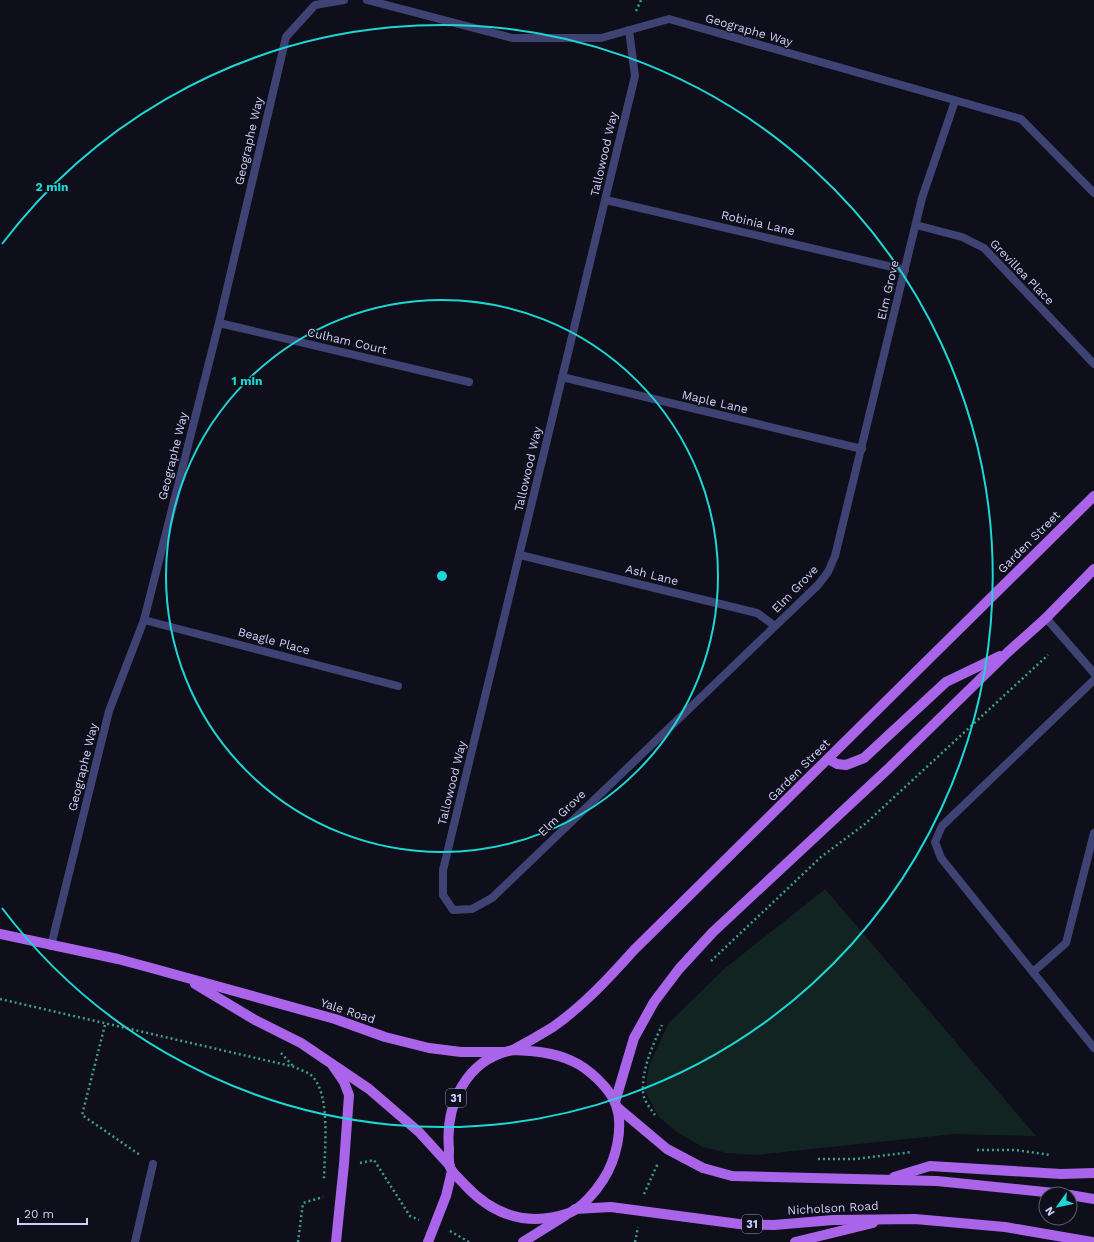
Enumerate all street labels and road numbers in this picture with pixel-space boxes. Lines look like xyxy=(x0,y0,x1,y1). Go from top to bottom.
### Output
street label: Geographe Way xyxy=(704,11,795,49)
street label: Geographe Way xyxy=(232,95,266,186)
street label: Tallowood Way xyxy=(587,110,621,198)
street label: Robinia Lane xyxy=(720,208,796,238)
street label: Grevillea Place xyxy=(987,236,1057,308)
street label: Elm Grove xyxy=(874,259,902,321)
street label: Culham Court xyxy=(306,325,388,357)
street label: Maple Lane xyxy=(681,388,750,416)
street label: Geographe Way xyxy=(155,410,191,501)
street label: Tallowood Way xyxy=(511,425,545,513)
street label: Garden Street xyxy=(995,508,1063,576)
street label: Ash Lane xyxy=(624,562,680,588)
street label: Elm Grove xyxy=(769,562,821,616)
street label: Beagle Place xyxy=(236,625,312,657)
street label: Geographe Way xyxy=(65,721,101,812)
street label: Garden Street xyxy=(765,736,833,804)
street label: Tallowood Way xyxy=(435,739,469,827)
street label: Elm Grove xyxy=(535,787,589,839)
street label: Yale Road xyxy=(319,996,377,1026)
road number: 31 xyxy=(446,1089,466,1107)
street label: Nicholson Road xyxy=(787,1199,879,1217)
road number: 31 xyxy=(742,1215,762,1233)

